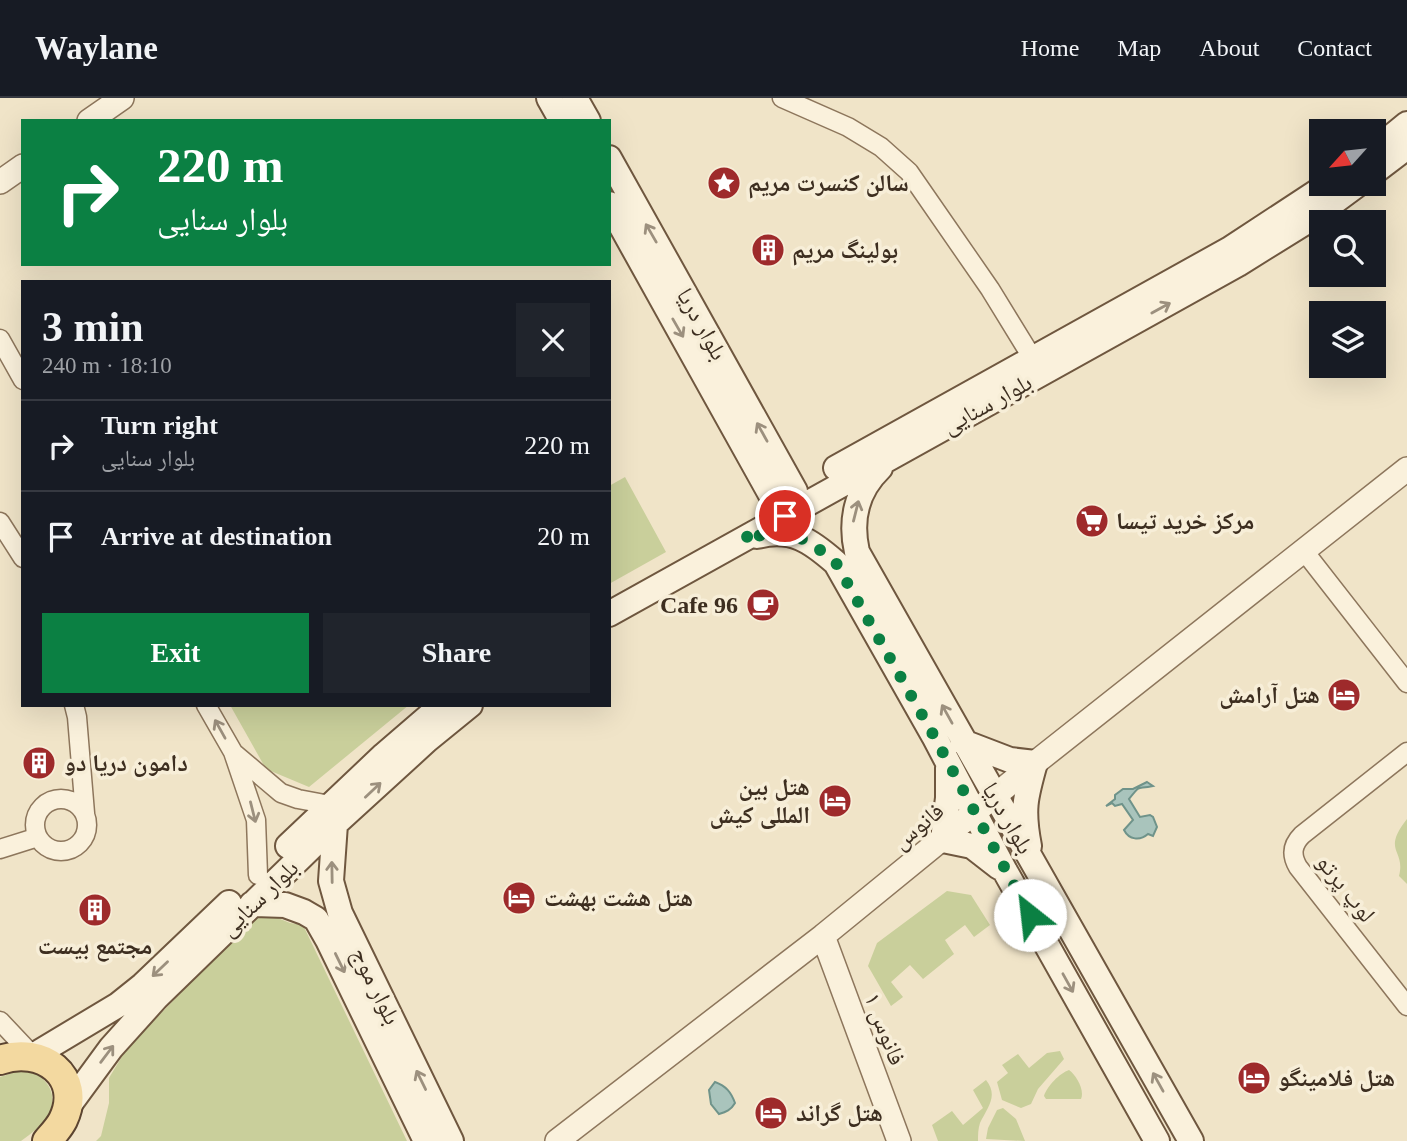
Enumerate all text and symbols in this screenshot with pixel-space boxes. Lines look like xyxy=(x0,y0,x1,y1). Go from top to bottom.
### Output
text: Waylane xyxy=(35,30,158,66)
text: Home xyxy=(1021,35,1079,61)
text: Map xyxy=(1117,35,1161,61)
text: About xyxy=(1199,35,1259,61)
text: Contact xyxy=(1297,35,1372,61)
north arrow xyxy=(1309,119,1386,196)
map controls xyxy=(1309,119,1386,378)
text: 220 m xyxy=(157,138,284,193)
icon: right xyxy=(42,147,133,238)
place icon: سالن کنسرت مریم xyxy=(705,164,743,202)
place label: سالن کنسرت مریم xyxy=(748,170,909,199)
text: بلوار سنایی xyxy=(157,201,288,237)
button: search xyxy=(1309,210,1386,287)
one-way arrow xyxy=(644,223,658,243)
building icon: بولینگ مریم xyxy=(749,231,787,269)
place label: بولینگ مریم xyxy=(792,237,898,266)
street label: بلوار دریا xyxy=(671,283,732,365)
one-way arrow xyxy=(1151,301,1171,315)
button: layers xyxy=(1309,301,1386,378)
button: close xyxy=(516,303,590,377)
text: 3 min xyxy=(42,304,144,350)
one-way arrow xyxy=(672,317,685,338)
text: 240 m · 18:10 xyxy=(42,353,172,378)
street label: بلوار سنایی xyxy=(938,369,1037,440)
text: Turn right xyxy=(101,411,218,440)
one-way arrow xyxy=(755,422,769,442)
icon: right xyxy=(42,427,80,465)
text: 220 m xyxy=(524,431,590,460)
text: بلوار سنایی xyxy=(101,446,195,471)
pin xyxy=(755,486,815,546)
icon: arrive xyxy=(766,497,804,535)
one-way arrow xyxy=(850,500,863,523)
supermarket icon: مرکز خرید تیسا xyxy=(1073,502,1111,540)
place label: مرکز خرید تیسا xyxy=(1116,508,1254,535)
icon: arrive xyxy=(42,518,80,556)
text: Arrive at destination xyxy=(101,522,332,551)
text: 20 m xyxy=(537,522,590,551)
cafe icon: Cafe 96 xyxy=(744,586,782,624)
place label: Cafe 96 xyxy=(660,592,738,618)
button: Exit xyxy=(42,613,309,693)
button: Share xyxy=(323,613,590,693)
hotel icon: هتل آرامش xyxy=(1325,676,1363,714)
place label: هتل آرامش xyxy=(1219,682,1320,709)
one-way arrow xyxy=(940,704,953,725)
one-way arrow xyxy=(213,719,227,739)
building icon: دامون دریا دو xyxy=(20,744,58,782)
place label: دامون دریا دو xyxy=(64,750,188,777)
place label: هتل بین المللی کیش xyxy=(710,774,810,829)
street label: بلوار دریا xyxy=(977,778,1039,859)
one-way arrow xyxy=(364,781,381,798)
hotel icon: هتل بین المللی کیش xyxy=(816,782,854,820)
street label: فانوس xyxy=(887,798,949,855)
one-way arrow xyxy=(247,800,260,823)
street label: لوپ پرتو xyxy=(1311,849,1380,928)
street label: بلوار سنایی xyxy=(215,855,304,942)
one-way arrow xyxy=(325,861,339,884)
position arrow xyxy=(993,878,1067,952)
hotel icon: هتل هشت بهشت xyxy=(500,879,538,917)
place label: هتل هشت بهشت xyxy=(544,885,693,912)
building icon: مجتمع بیست xyxy=(76,891,114,929)
place label: مجتمع بیست xyxy=(38,933,152,962)
street label: بلوار موج xyxy=(345,943,406,1029)
one-way arrow xyxy=(333,952,347,973)
one-way arrow xyxy=(152,961,169,978)
one-way arrow xyxy=(1062,972,1075,993)
street label: فانوس ۱ xyxy=(858,989,911,1069)
one-way arrow xyxy=(100,1045,115,1063)
hotel icon: هتل فلامینگو xyxy=(1235,1059,1273,1097)
place label: هتل فلامینگو xyxy=(1278,1065,1395,1092)
one-way arrow xyxy=(414,1070,427,1091)
one-way arrow xyxy=(1151,1072,1165,1092)
hotel icon: هتل گراند xyxy=(752,1094,790,1132)
place label: هتل گراند xyxy=(796,1100,883,1127)

